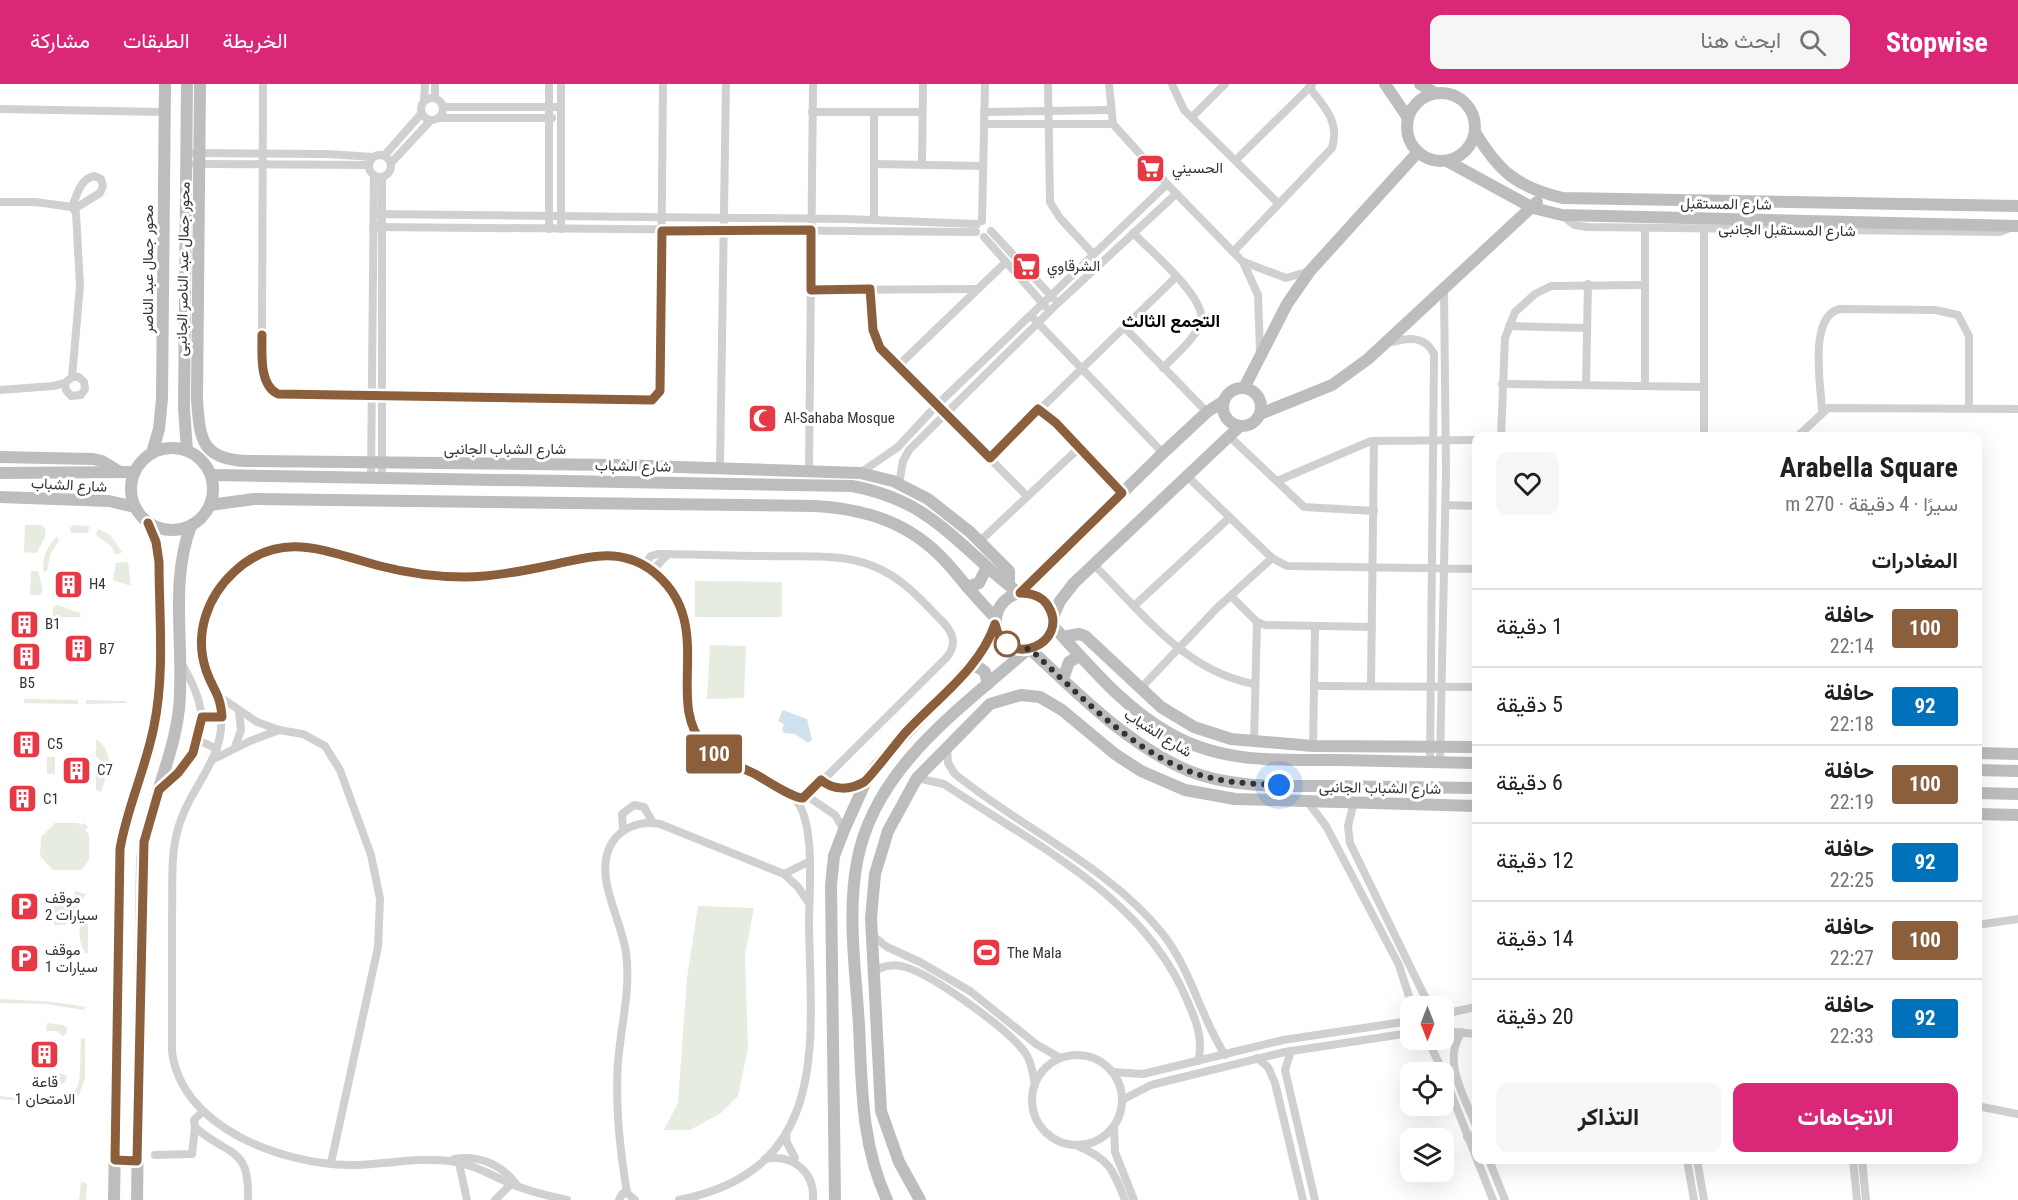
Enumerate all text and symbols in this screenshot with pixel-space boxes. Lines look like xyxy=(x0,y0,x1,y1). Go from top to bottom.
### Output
search box xyxy=(1430,15,1850,69)
icon: search xyxy=(1796,26,1829,59)
text: Stopwise xyxy=(1886,26,1988,59)
text: ابحث هنا xyxy=(1700,28,1781,53)
text: مشاركة xyxy=(30,29,90,53)
text: الطبقات xyxy=(123,29,190,53)
text: الخريطة xyxy=(223,29,288,53)
supermarket icon: الحسيني xyxy=(1135,152,1167,184)
place label: الحسيني xyxy=(1172,159,1223,181)
street label: محور جمال عبد الناصر الجانبى xyxy=(172,182,195,356)
street label: شارع المستقبل xyxy=(1680,194,1772,216)
street label: محور جمال عبد الناصر xyxy=(139,205,157,334)
street label: شارع المستقبل الجانبى xyxy=(1718,220,1856,242)
supermarket icon: الشرقاوي xyxy=(1010,250,1042,282)
place label: الشرقاوي xyxy=(1047,257,1100,279)
district label: التجمع الثالث xyxy=(1122,310,1220,333)
mosque icon: Al-Sahaba Mosque xyxy=(747,402,779,434)
place label: Al-Sahaba Mosque xyxy=(784,409,895,427)
street label: شارع الشباب الجانبى xyxy=(444,440,566,460)
text: Arabella Square xyxy=(1780,451,1958,484)
button: heart xyxy=(1496,452,1559,515)
street label: شارع الشباب xyxy=(595,456,671,478)
street label: شارع الشباب xyxy=(30,474,108,498)
text: سيرًا · 4 دقيقة · 270 m xyxy=(1785,492,1958,516)
text: المغادرات xyxy=(1872,548,1958,573)
building icon: H4 xyxy=(52,568,84,600)
place label: H4 xyxy=(89,575,106,593)
text: حافلة xyxy=(1824,602,1874,627)
building icon: B1 xyxy=(8,608,40,640)
text: 1 دقيقة xyxy=(1496,614,1563,639)
place label: B1 xyxy=(45,615,61,633)
text: 100 xyxy=(1909,616,1941,640)
unlabelled marker xyxy=(994,631,1020,657)
building icon: B7 xyxy=(62,633,94,665)
text: 22:14 xyxy=(1830,634,1874,658)
building icon: B5 xyxy=(11,640,43,672)
place label: B7 xyxy=(99,640,115,658)
place label: B5 xyxy=(19,674,35,692)
text: حافلة xyxy=(1824,680,1874,705)
text: 5 دقيقة xyxy=(1496,692,1563,717)
text: 92 xyxy=(1914,694,1936,718)
street label: شارع الشباب xyxy=(1120,705,1195,763)
text: 22:18 xyxy=(1830,712,1874,736)
building icon: C5 xyxy=(10,728,42,760)
line badge: 100 xyxy=(680,734,748,774)
place label: C5 xyxy=(47,735,63,753)
text: 100 xyxy=(698,742,730,766)
building icon: C7 xyxy=(60,754,92,786)
text: حافلة xyxy=(1824,758,1874,783)
place label: C7 xyxy=(97,761,113,779)
your location xyxy=(1264,770,1294,800)
text: 6 دقيقة xyxy=(1496,770,1563,795)
text: 100 xyxy=(1909,772,1941,796)
street label: شارع الشباب الجانبى xyxy=(1319,778,1441,800)
building icon: C1 xyxy=(6,783,38,815)
place label: C1 xyxy=(43,790,59,808)
text: 22:19 xyxy=(1830,790,1874,814)
text: حافلة xyxy=(1824,836,1874,861)
text: 12 دقيقة xyxy=(1496,848,1574,873)
text: 92 xyxy=(1914,850,1936,874)
text: 22:25 xyxy=(1830,868,1874,892)
place label: موقف سيارات 2 xyxy=(45,889,98,924)
parking icon: موقف سيارات 2 xyxy=(8,891,40,923)
text: حافلة xyxy=(1824,914,1874,939)
text: 14 دقيقة xyxy=(1496,926,1574,951)
text: 100 xyxy=(1909,928,1941,952)
sports icon: The Mala xyxy=(970,937,1002,969)
place label: موقف سيارات 1 xyxy=(45,941,98,976)
parking icon: موقف سيارات 1 xyxy=(8,943,40,975)
place label: The Mala xyxy=(1007,944,1062,962)
text: 22:27 xyxy=(1830,946,1874,970)
text: حافلة xyxy=(1824,992,1874,1017)
north arrow xyxy=(1400,996,1454,1050)
map controls xyxy=(1400,996,1454,1182)
text: 20 دقيقة xyxy=(1496,1004,1574,1029)
text: 92 xyxy=(1914,1006,1936,1030)
text: 22:33 xyxy=(1830,1024,1874,1048)
building icon: قاعة الامتحان 1 xyxy=(29,1039,61,1071)
button: locate xyxy=(1400,1062,1454,1116)
place label: قاعة الامتحان 1 xyxy=(15,1073,75,1108)
button: التذاكر xyxy=(1496,1083,1721,1152)
button: الاتجاهات xyxy=(1733,1083,1958,1152)
button: layers xyxy=(1400,1128,1454,1182)

